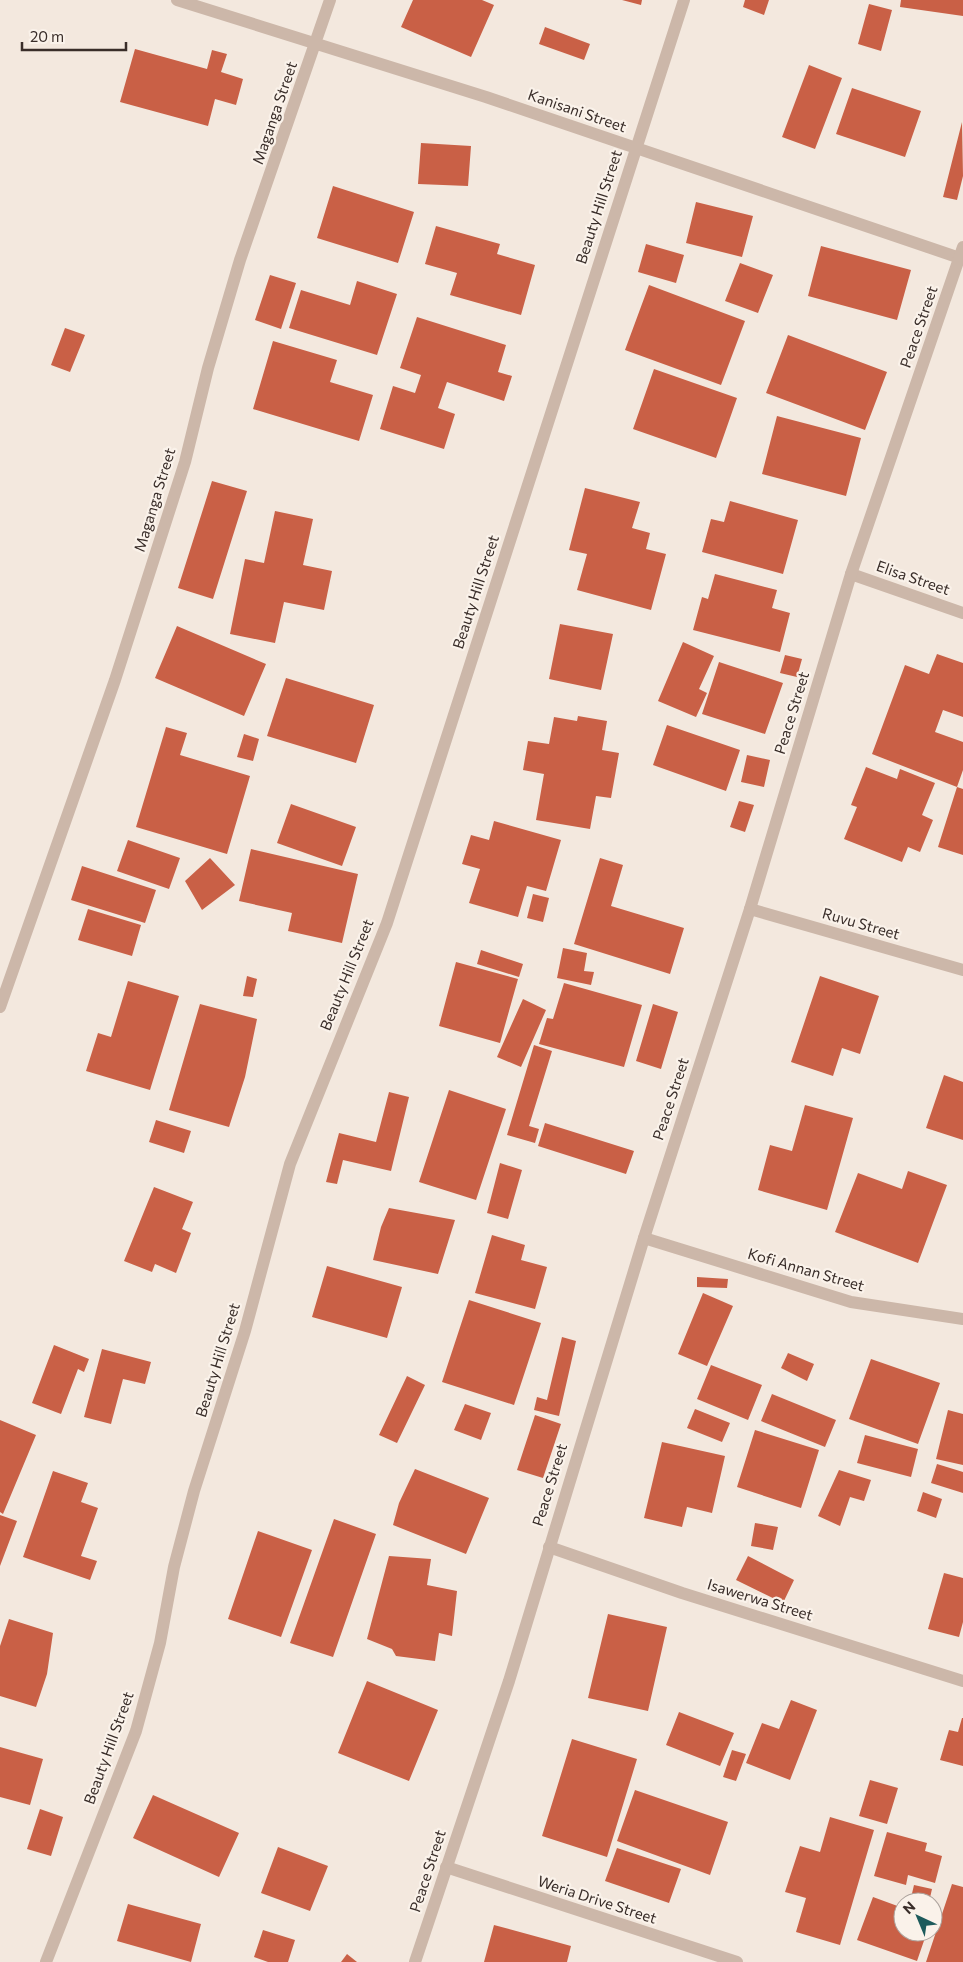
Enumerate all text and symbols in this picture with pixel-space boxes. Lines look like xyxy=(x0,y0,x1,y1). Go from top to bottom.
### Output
scale bar xyxy=(22,20,126,52)
text: 20 m xyxy=(30,27,64,45)
street label: Maganga Street xyxy=(248,59,300,167)
street label: Kanisani Street xyxy=(526,85,629,135)
street label: Beauty Hill Street xyxy=(571,148,625,266)
street label: Peace Street xyxy=(896,283,940,370)
street label: Maganga Street xyxy=(130,446,178,554)
street label: Beauty Hill Street xyxy=(448,533,502,651)
street label: Elisa Street xyxy=(874,556,952,598)
street label: Peace Street xyxy=(770,669,812,756)
street label: Ruvu Street xyxy=(820,903,902,943)
street label: Beauty Hill Street xyxy=(316,916,377,1033)
street label: Peace Street xyxy=(648,1055,692,1142)
street label: Kofi Annan Street xyxy=(746,1244,867,1294)
street label: Beauty Hill Street xyxy=(191,1300,243,1419)
street label: Peace Street xyxy=(528,1441,570,1528)
street label: Isawerwa Street xyxy=(705,1574,815,1624)
street label: Beauty Hill Street xyxy=(79,1689,137,1806)
street label: Peace Street xyxy=(405,1827,449,1914)
street label: Weria Drive Street xyxy=(535,1871,659,1927)
north arrow xyxy=(893,1892,943,1942)
text: N xyxy=(899,1898,918,1917)

